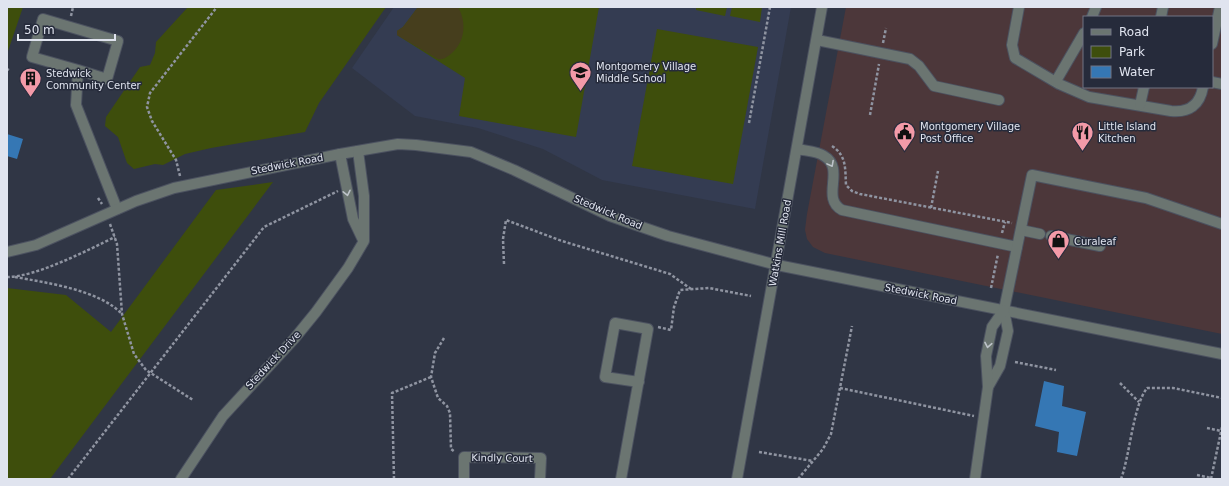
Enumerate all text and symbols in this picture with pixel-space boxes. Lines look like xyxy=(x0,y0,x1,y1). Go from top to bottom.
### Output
scale bar xyxy=(18,16,115,42)
legend xyxy=(1083,16,1213,88)
text: 50 m xyxy=(24,23,55,37)
text: Road xyxy=(1119,25,1149,39)
text: Park xyxy=(1119,45,1145,59)
school or university icon: Montgomery Village Middle School xyxy=(567,59,593,92)
place label: Montgomery Village Middle School xyxy=(596,61,696,84)
text: Water xyxy=(1119,65,1155,79)
building icon: Stedwick Community Center xyxy=(17,66,43,99)
place label: Stedwick Community Center xyxy=(46,68,142,91)
public building icon: Montgomery Village Post Office xyxy=(891,119,917,152)
restaurant icon: Little Island Kitchen xyxy=(1070,119,1096,152)
place label: Montgomery Village Post Office xyxy=(920,121,1020,144)
place label: Little Island Kitchen xyxy=(1098,121,1156,144)
street label: Stedwick Road xyxy=(250,152,324,176)
one-way arrow xyxy=(826,160,833,167)
one-way arrow xyxy=(342,189,350,196)
street label: Stedwick Road xyxy=(572,193,644,231)
street label: Watkins Mill Road xyxy=(767,199,793,287)
shop icon: Curaleaf xyxy=(1046,228,1072,261)
place label: Curaleaf xyxy=(1074,236,1117,247)
street label: Stedwick Road xyxy=(884,282,958,306)
street label: Stedwick Drive xyxy=(243,329,303,391)
one-way arrow xyxy=(985,342,993,348)
street label: Kindly Court xyxy=(471,452,533,464)

